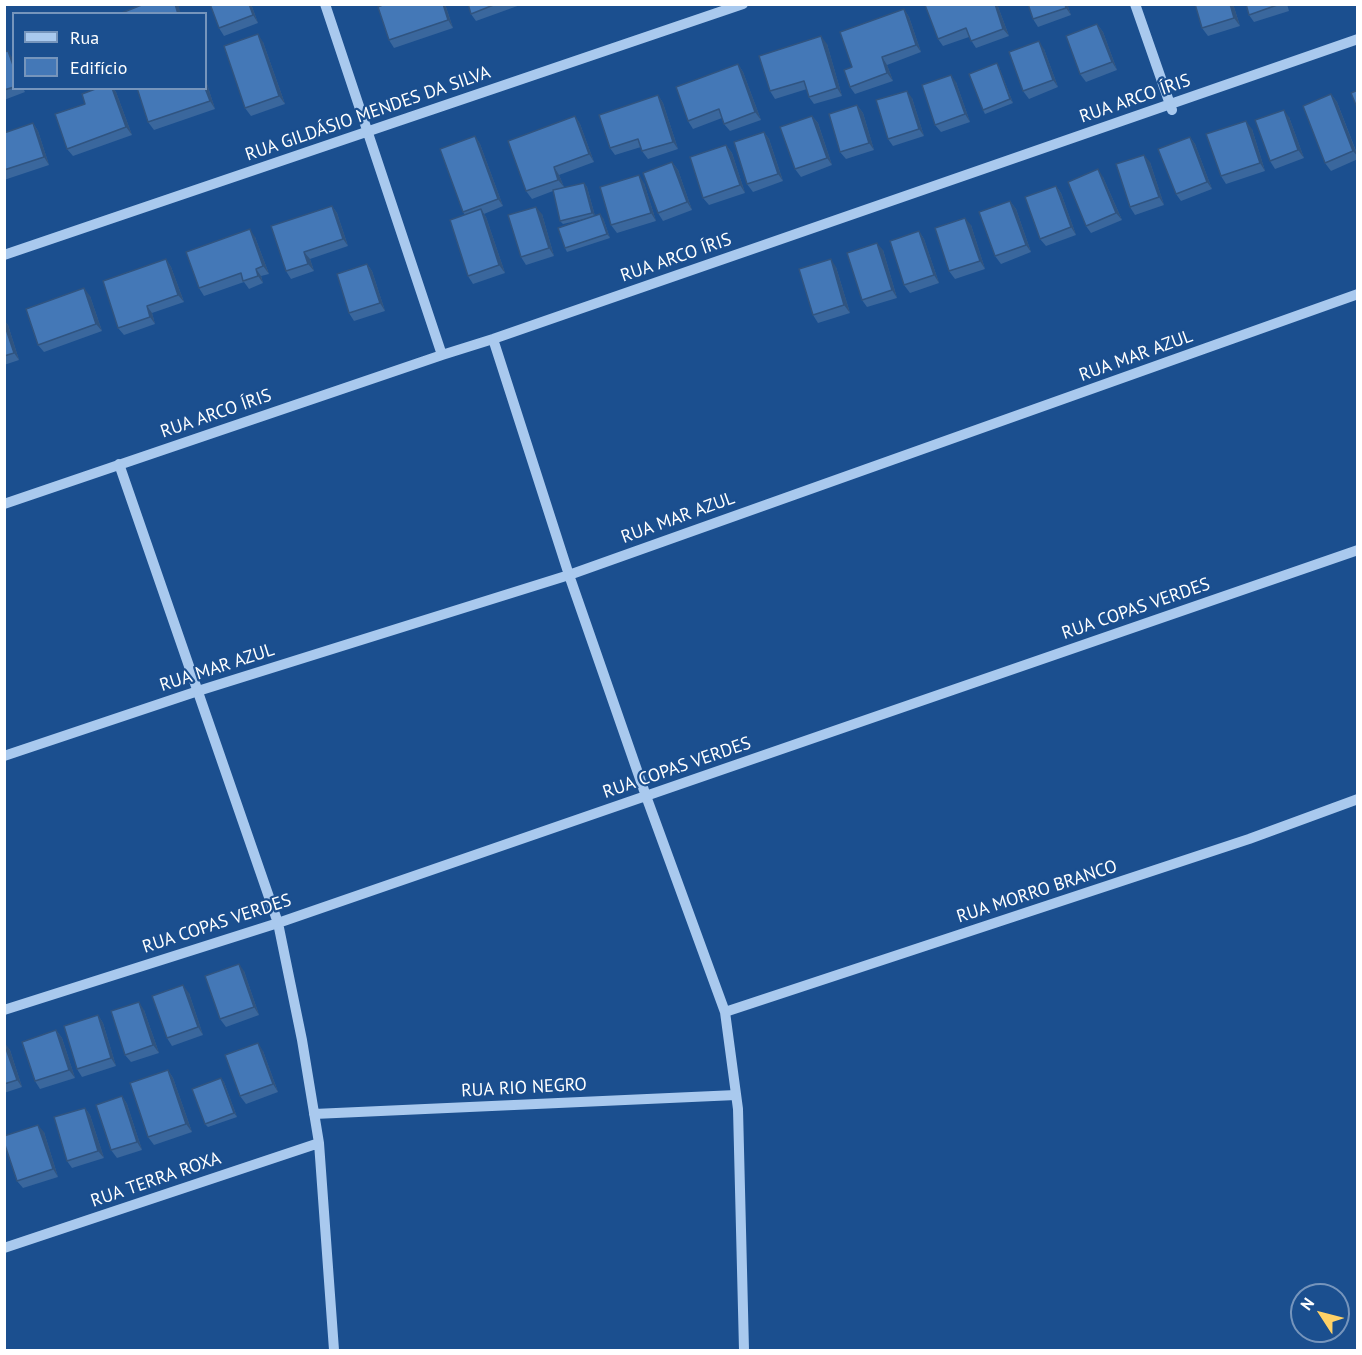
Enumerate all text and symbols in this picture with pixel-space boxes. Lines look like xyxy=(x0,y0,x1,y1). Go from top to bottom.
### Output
legend xyxy=(12,12,207,90)
text: Rua xyxy=(70,26,99,49)
text: Edifício xyxy=(70,56,127,79)
street label: RUA GILDÁSIO MENDES DA SILVA xyxy=(243,62,493,166)
street label: RUA ARCO ÍRIS xyxy=(1077,70,1193,128)
street label: RUA ARCO ÍRIS xyxy=(618,229,734,287)
street label: RUA MAR AZUL xyxy=(1076,325,1196,387)
street label: RUA ARCO ÍRIS xyxy=(158,385,274,443)
street label: RUA MAR AZUL xyxy=(618,487,738,549)
street label: RUA COPAS VERDES xyxy=(1059,574,1213,644)
street label: RUA MAR AZUL xyxy=(157,639,277,697)
street label: RUA COPAS VERDES xyxy=(600,733,754,803)
street label: RUA MORRO BRANCO xyxy=(954,856,1120,928)
street label: RUA COPAS VERDES xyxy=(140,890,294,958)
street label: RUA RIO NEGRO xyxy=(461,1074,587,1102)
street label: RUA TERRA ROXA xyxy=(88,1148,224,1212)
north arrow xyxy=(1290,1283,1350,1343)
text: N xyxy=(1296,1293,1318,1314)

